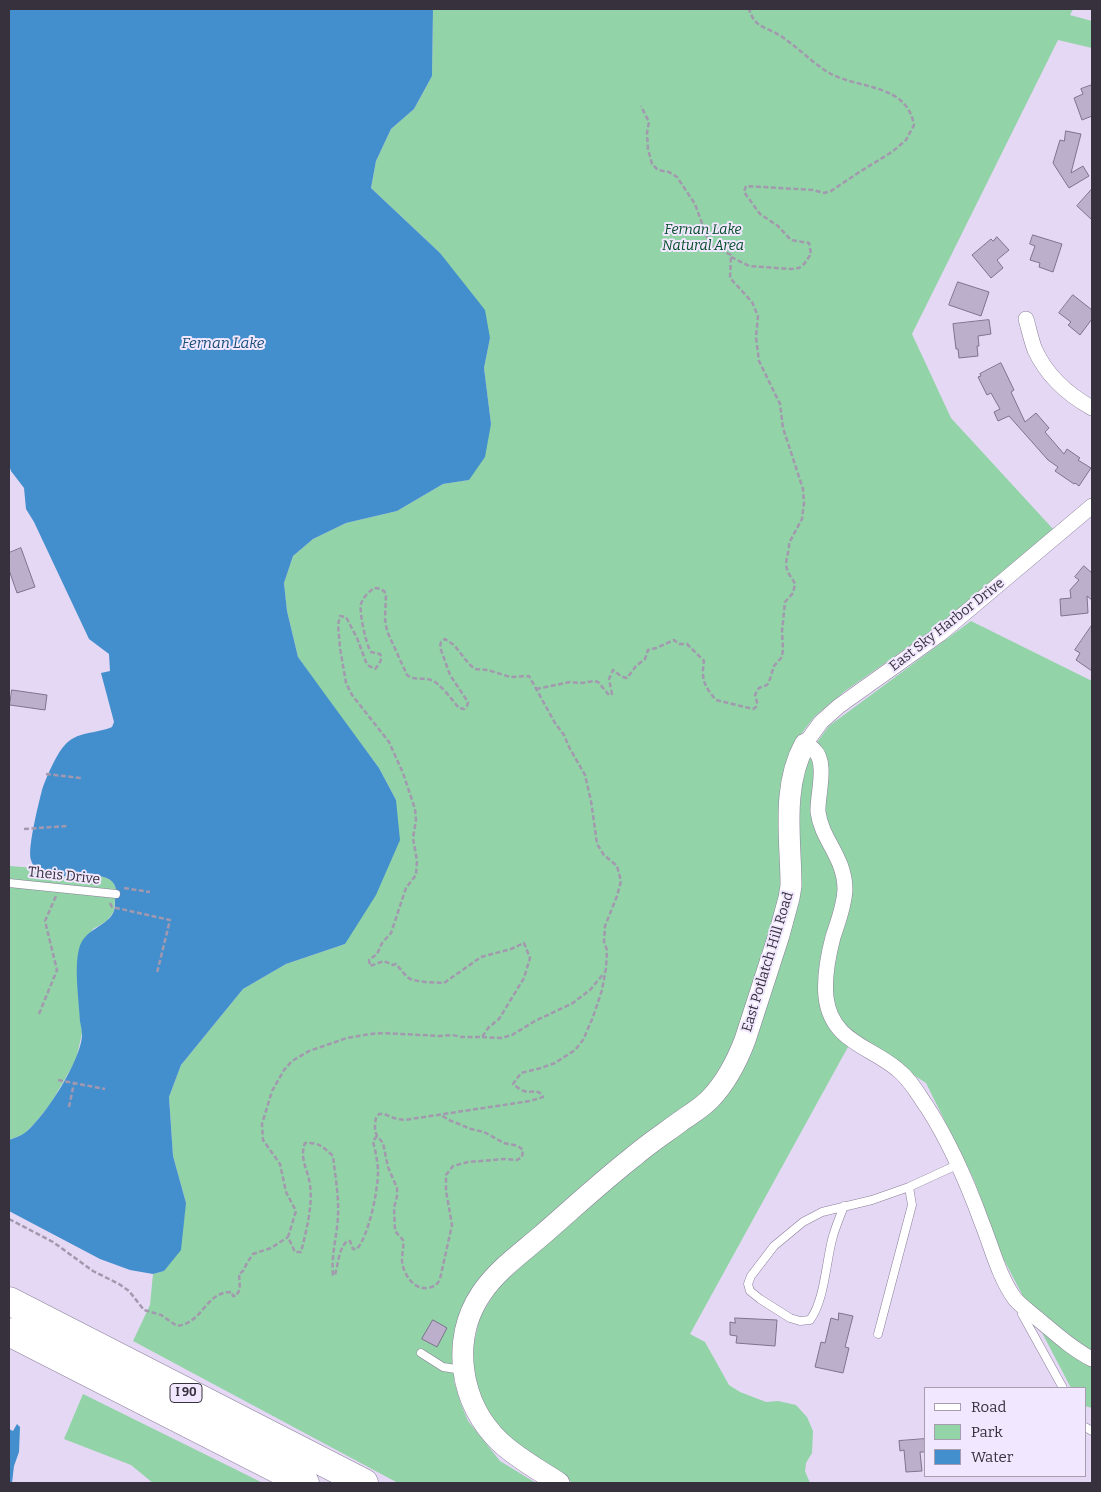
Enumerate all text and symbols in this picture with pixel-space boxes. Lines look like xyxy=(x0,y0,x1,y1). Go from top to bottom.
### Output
park label: Fernan Lake Natural Area xyxy=(662,222,744,254)
water label: Fernan Lake xyxy=(182,335,264,353)
street label: East Sky Harbor Drive xyxy=(886,575,1008,675)
street label: Theis Drive xyxy=(27,864,101,888)
street label: East Potlatch Hill Road xyxy=(739,890,797,1034)
road number: I 90 xyxy=(170,1384,202,1402)
legend xyxy=(924,1387,1086,1477)
text: Road xyxy=(971,1398,1006,1416)
text: Park xyxy=(971,1423,1003,1441)
text: Water xyxy=(971,1448,1013,1466)

